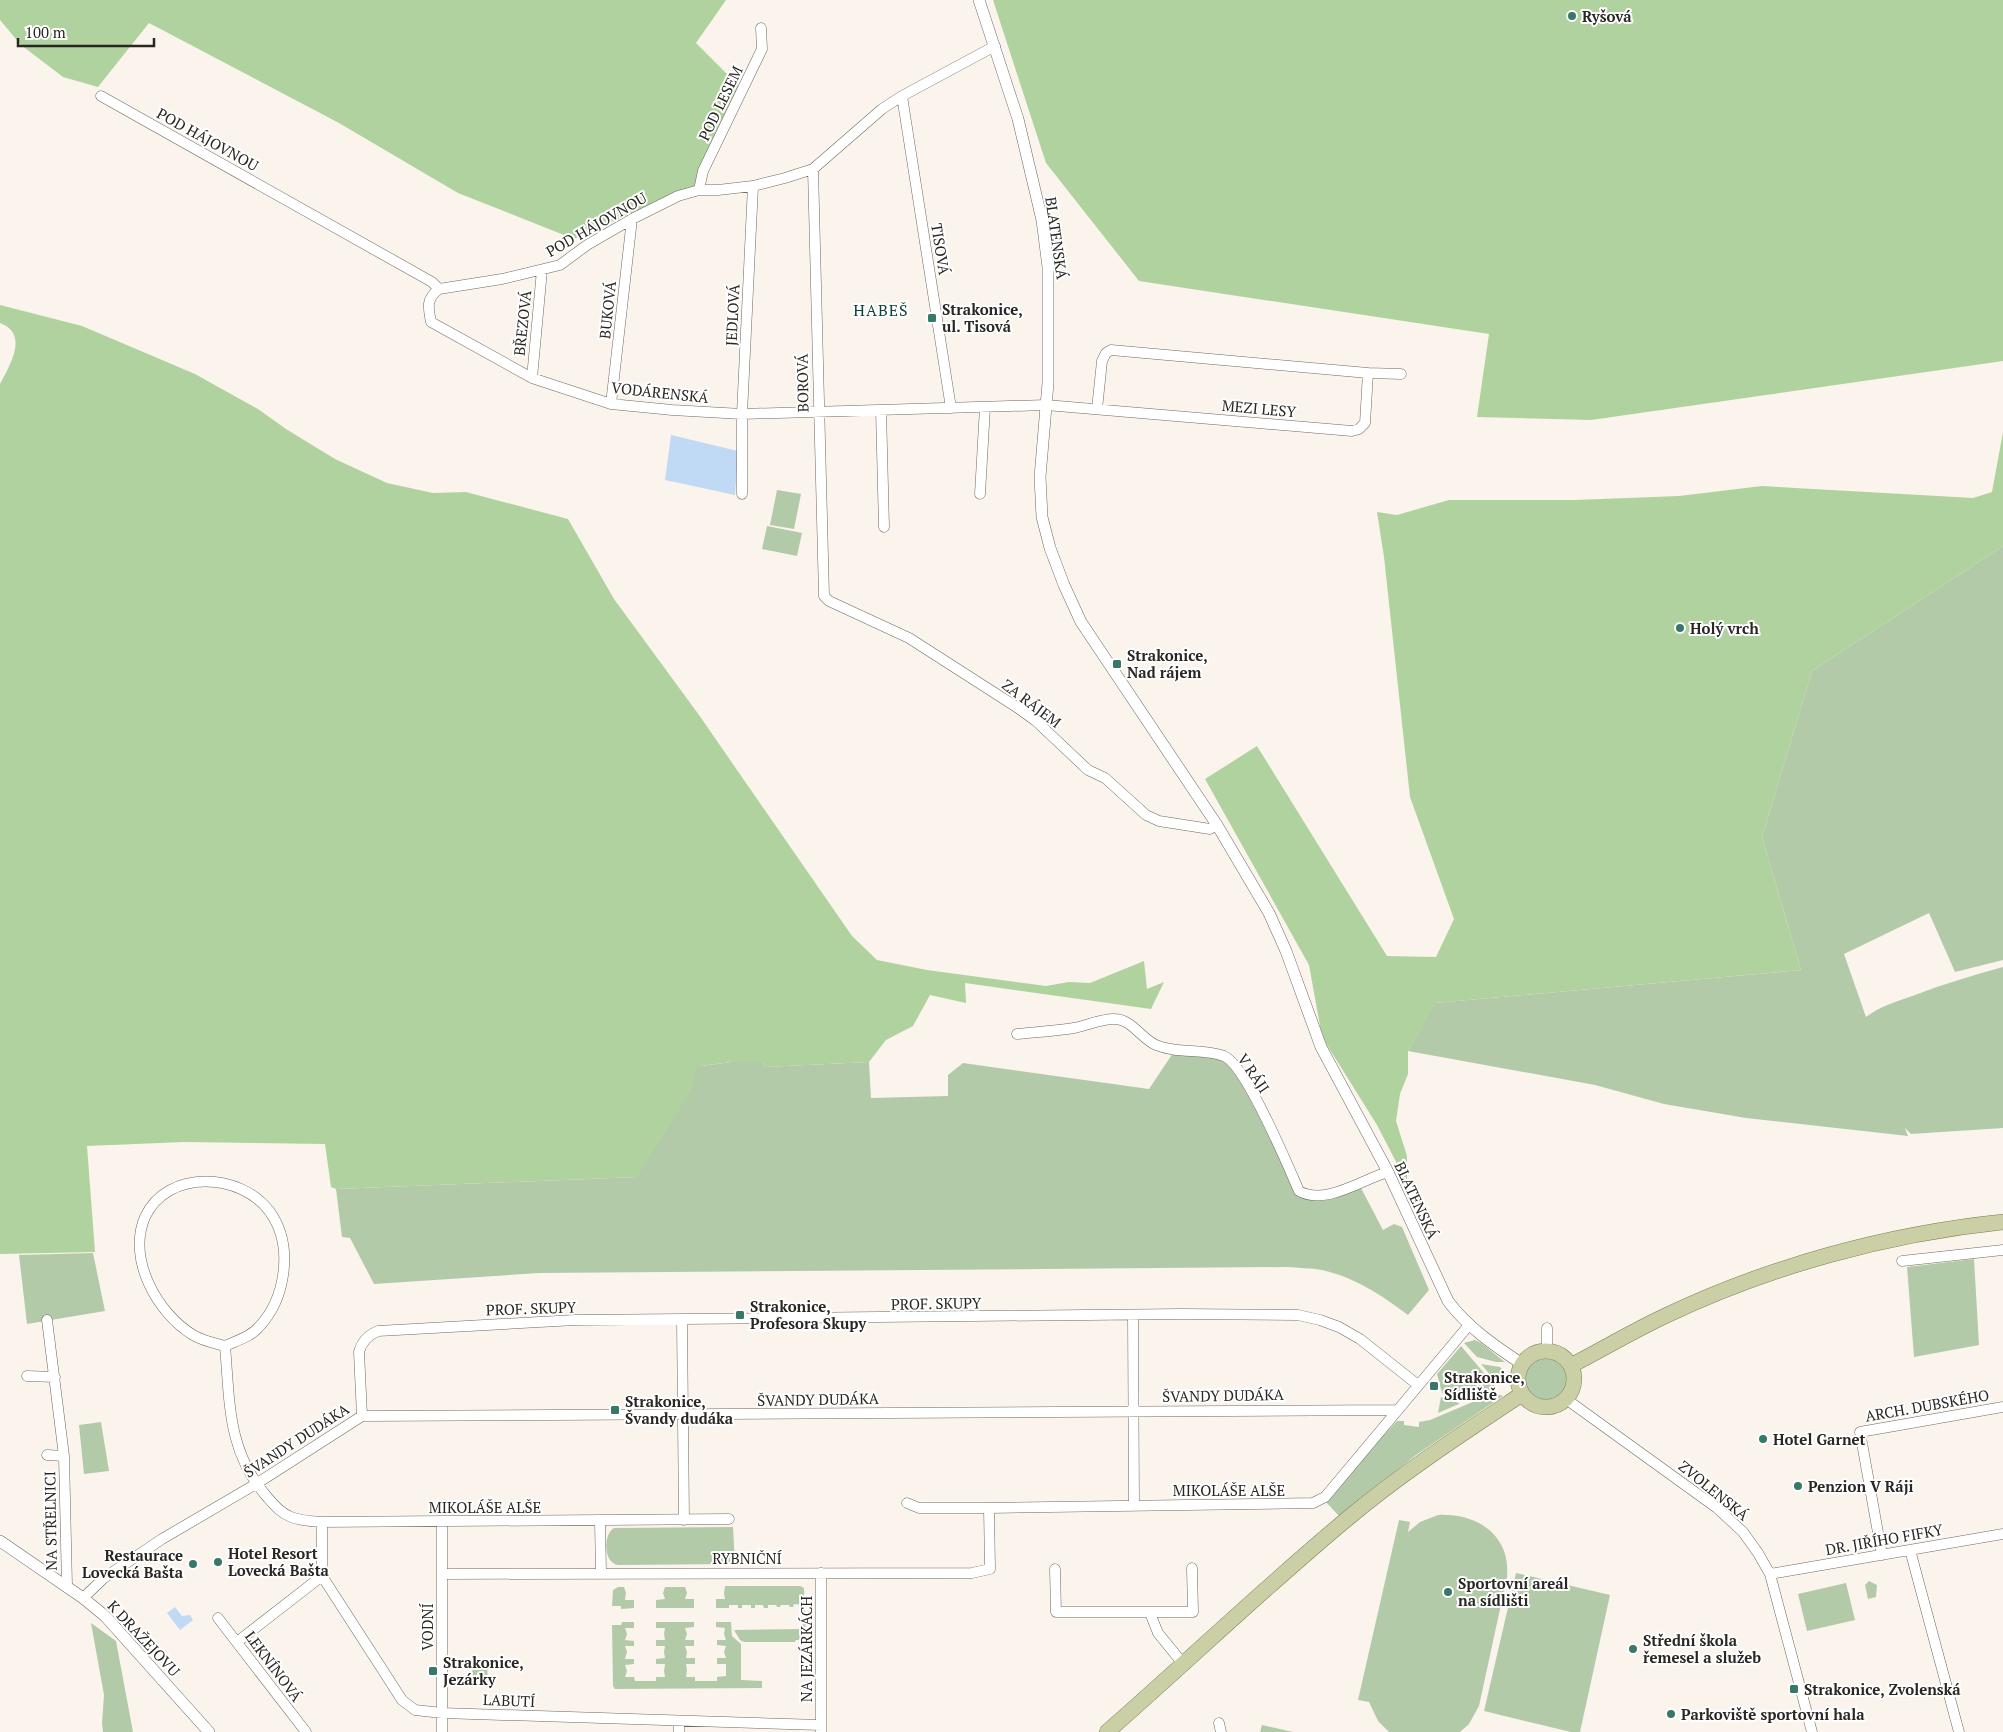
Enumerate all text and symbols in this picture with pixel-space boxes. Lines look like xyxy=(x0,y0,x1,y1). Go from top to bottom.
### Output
place label: Ryšová xyxy=(1582,6,1632,26)
marker: Ryšová xyxy=(1566,10,1578,22)
scale bar xyxy=(18,15,154,47)
text: 100 m xyxy=(25,22,66,42)
street label: POD LESEM xyxy=(693,62,747,144)
street label: POD HÁJOVNOU xyxy=(154,103,262,175)
street label: POD HÁJOVNOU xyxy=(542,187,650,261)
street label: BLATENSKÁ xyxy=(1041,195,1073,281)
street label: TISOVÁ xyxy=(927,222,955,277)
street label: BUKOVÁ xyxy=(594,279,620,340)
street label: JEDLOVÁ xyxy=(720,283,744,346)
street label: BŘEZOVÁ xyxy=(509,289,535,357)
district label: HABEŠ xyxy=(853,299,909,321)
place label: Strakonice, ul. Tisová xyxy=(942,299,1023,336)
marker: Strakonice, ul. Tisová xyxy=(926,312,938,324)
street label: BOROVÁ xyxy=(791,353,813,413)
street label: VODÁRENSKÁ xyxy=(610,377,710,407)
street label: MEZI LESY xyxy=(1221,395,1297,421)
place label: Holý vrch xyxy=(1690,618,1759,638)
marker: Holý vrch xyxy=(1674,622,1686,634)
place label: Strakonice, Nad rájem xyxy=(1127,645,1208,682)
marker: Strakonice, Nad rájem xyxy=(1111,658,1123,670)
street label: ZA RÁJEM xyxy=(998,674,1066,732)
street label: V RÁJI xyxy=(1233,1049,1275,1097)
street label: BLATENSKÁ xyxy=(1390,1158,1444,1243)
street label: PROF. SKUPY xyxy=(891,1292,982,1314)
street label: PROF. SKUPY xyxy=(485,1296,577,1320)
place label: Strakonice, Profesora Skupy xyxy=(750,1296,867,1333)
marker: Strakonice, Profesora Skupy xyxy=(734,1309,746,1321)
place label: Strakonice, Sídliště xyxy=(1444,1367,1525,1404)
marker: Strakonice, Sídliště xyxy=(1428,1380,1440,1392)
street label: ŠVANDY DUDÁKA xyxy=(1162,1384,1285,1406)
street label: ARCH. DUBSKÉHO xyxy=(1863,1384,1991,1426)
street label: ŠVANDY DUDÁKA xyxy=(757,1388,880,1410)
place label: Strakonice, Švandy dudáka xyxy=(625,1391,734,1428)
street label: ŠVANDY DUDÁKA xyxy=(240,1398,353,1482)
marker: Strakonice, Švandy dudáka xyxy=(609,1404,621,1416)
place label: Hotel Garnet xyxy=(1773,1429,1866,1449)
marker: Hotel Garnet xyxy=(1757,1433,1769,1445)
street label: ZVOLENSKÁ xyxy=(1675,1455,1754,1525)
street label: NA STŘELNICI xyxy=(39,1471,61,1571)
place label: Penzion V Ráji xyxy=(1808,1476,1913,1496)
street label: MIKOLÁŠE ALŠE xyxy=(1173,1480,1285,1500)
marker: Penzion V Ráji xyxy=(1792,1480,1804,1492)
street label: MIKOLÁŠE ALŠE xyxy=(429,1497,541,1517)
street label: DR. JIŘÍHO FIFKY xyxy=(1824,1519,1945,1559)
place label: Hotel Resort Lovecká Bašta xyxy=(228,1543,330,1580)
place label: Restaurace Lovecká Bašta xyxy=(82,1545,184,1582)
street label: RYBNIČNÍ xyxy=(712,1548,783,1568)
marker: Hotel Resort Lovecká Bašta xyxy=(212,1556,224,1568)
marker: Restaurace Lovecká Bašta xyxy=(187,1558,199,1570)
place label: Sportovní areál na sídlišti xyxy=(1458,1573,1569,1610)
marker: Sportovní areál na sídlišti xyxy=(1442,1586,1454,1598)
street label: K DRAŽEJOVU xyxy=(104,1596,184,1680)
street label: NA JEZÁRKÁCH xyxy=(796,1596,816,1702)
street label: VODNÍ xyxy=(417,1602,437,1651)
street label: LEKNÍNOVÁ xyxy=(241,1627,308,1706)
place label: Střední škola řemesel a služeb xyxy=(1643,1630,1761,1667)
marker: Střední škola řemesel a služeb xyxy=(1627,1643,1639,1655)
place label: Strakonice, Jezárky xyxy=(443,1652,524,1689)
marker: Strakonice, Jezárky xyxy=(427,1665,439,1677)
place label: Strakonice, Zvolenská xyxy=(1804,1679,1961,1699)
marker: Strakonice, Zvolenská xyxy=(1788,1683,1800,1695)
street label: LABUTÍ xyxy=(482,1689,536,1711)
place label: Parkoviště sportovní hala xyxy=(1681,1704,1865,1724)
marker: Parkoviště sportovní hala xyxy=(1665,1708,1677,1720)

